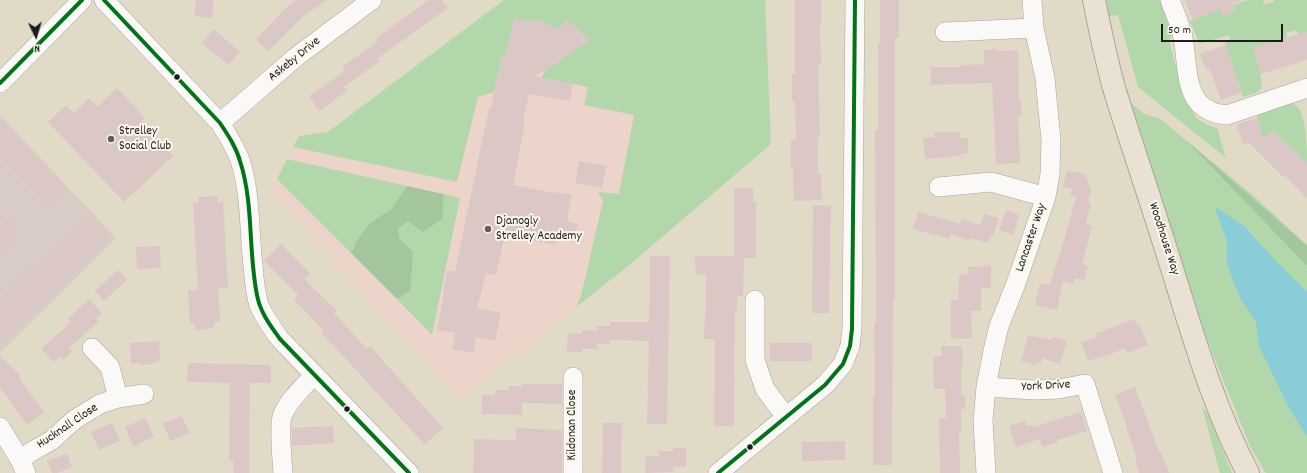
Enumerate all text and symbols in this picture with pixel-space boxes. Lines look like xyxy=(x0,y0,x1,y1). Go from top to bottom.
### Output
north arrow xyxy=(16,16,56,56)
scale bar xyxy=(1163,16,1285,42)
text: 50 m xyxy=(1168,22,1191,39)
street label: Askeby Drive xyxy=(266,34,324,86)
text: N xyxy=(34,40,40,56)
unlabelled marker xyxy=(172,72,182,82)
place label: Strelley Social Club xyxy=(119,124,171,155)
marker: Strelley Social Club xyxy=(106,134,116,144)
street label: Woodhouse Way xyxy=(1144,201,1182,277)
street label: Lancaster Way xyxy=(1013,202,1051,274)
place label: Djanogly Strelley Academy xyxy=(496,214,582,245)
marker: Djanogly Strelley Academy xyxy=(483,224,493,234)
street label: York Drive xyxy=(1021,378,1071,396)
street label: Kildonan Close xyxy=(565,390,581,460)
street label: Hucknall Close xyxy=(34,401,102,453)
unlabelled marker xyxy=(342,404,352,414)
unlabelled marker xyxy=(745,442,755,452)

